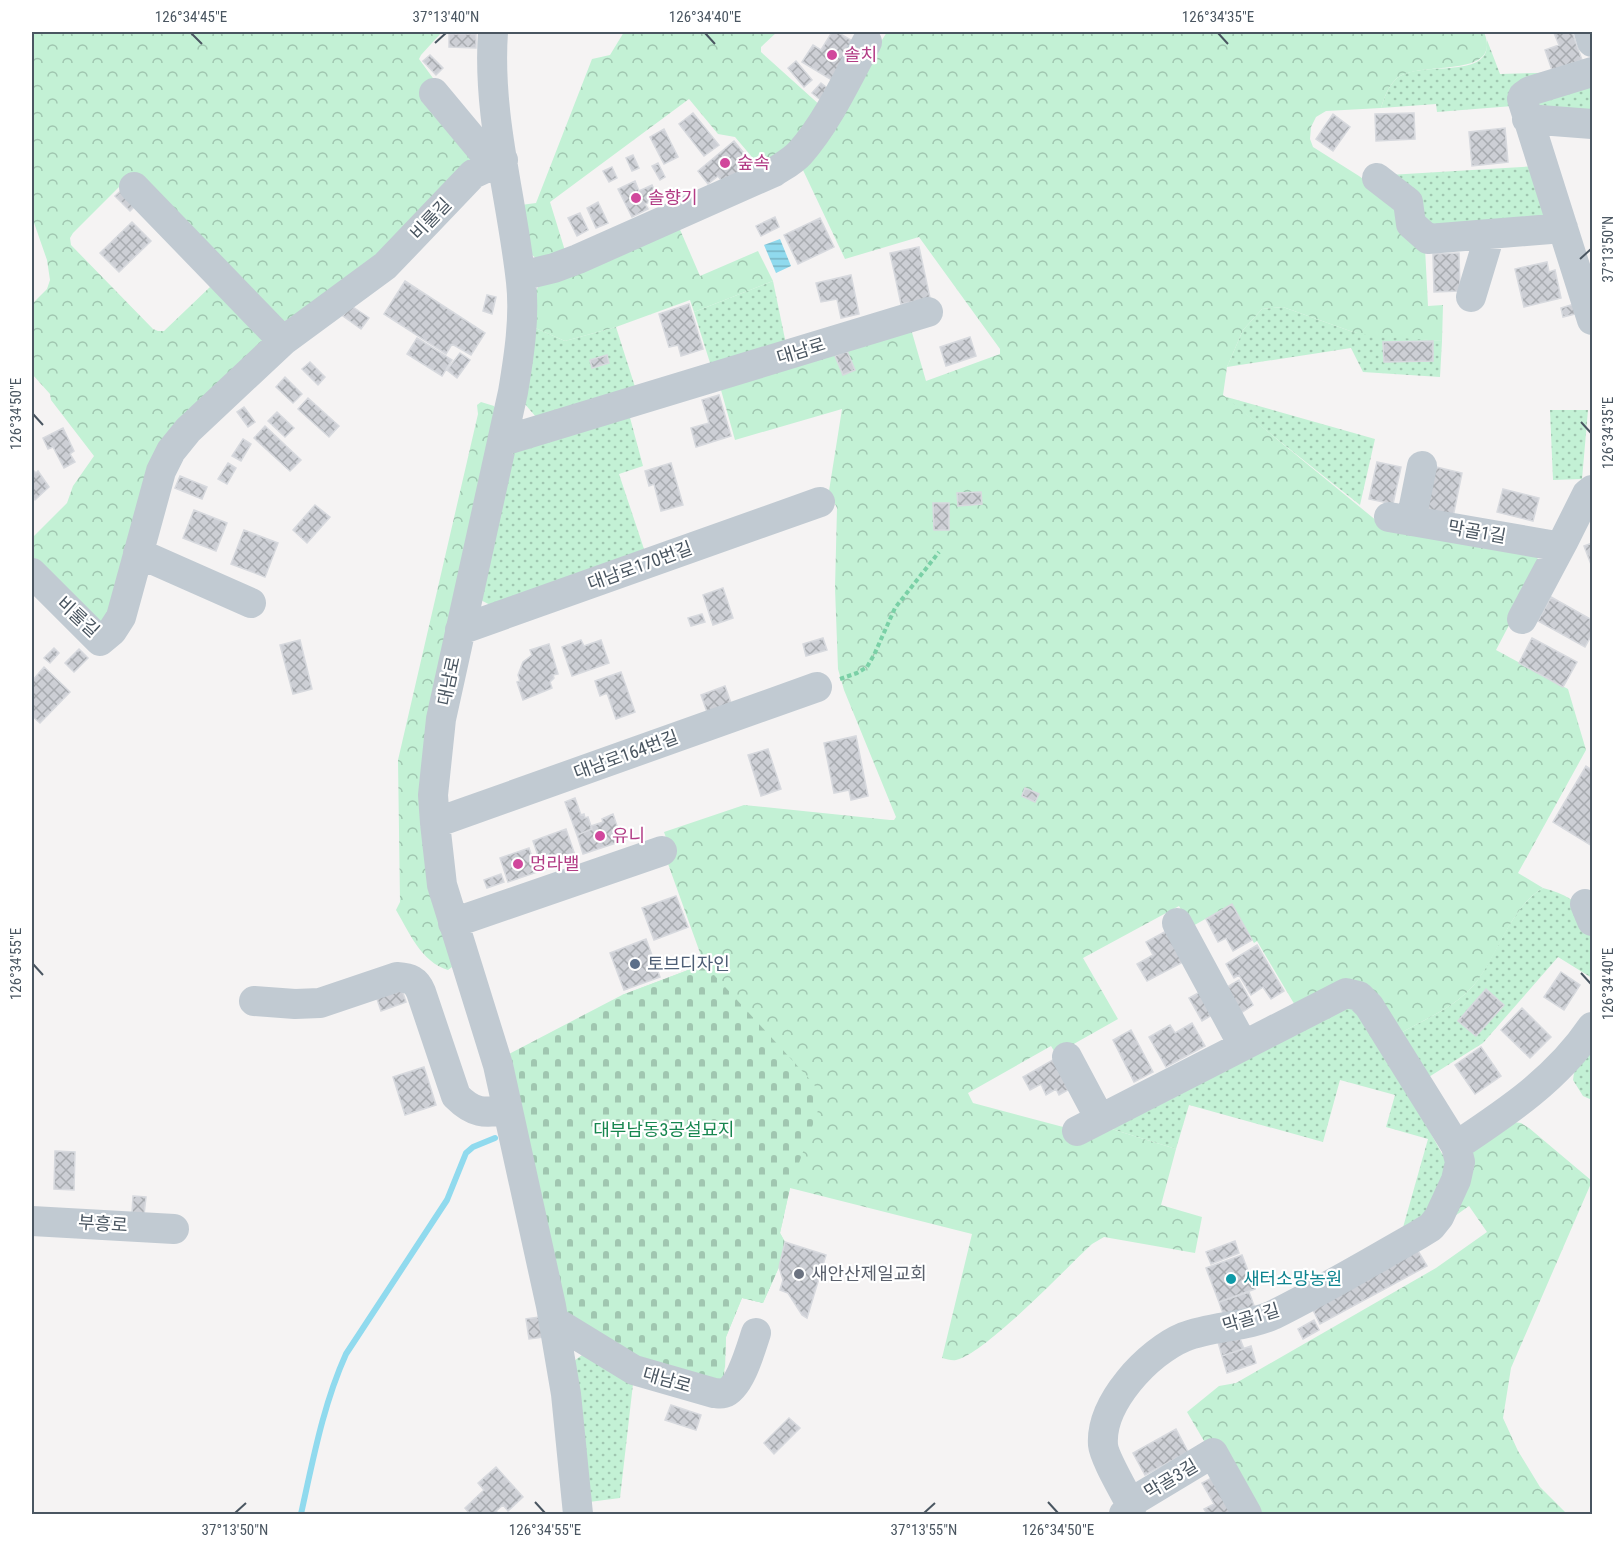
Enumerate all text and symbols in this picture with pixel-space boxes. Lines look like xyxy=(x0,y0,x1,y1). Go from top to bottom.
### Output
text: 126°34'45"E xyxy=(155,8,227,26)
text: 37°13'40"N xyxy=(413,8,479,26)
text: 126°34'40"E xyxy=(669,8,741,26)
text: 126°34'35"E xyxy=(1182,8,1254,26)
place label: 솔치 xyxy=(844,44,877,65)
marker: 솔치 xyxy=(825,48,839,62)
place label: 숲속 xyxy=(737,152,770,173)
marker: 숲속 xyxy=(718,156,732,170)
place label: 솔향기 xyxy=(648,187,698,208)
marker: 솔향기 xyxy=(629,191,643,205)
street label: 비룰길 xyxy=(406,193,455,244)
text: 37°13'50"N xyxy=(1599,216,1617,282)
street label: 대남로 xyxy=(774,333,828,368)
text: 126°34'50"E xyxy=(7,378,25,450)
text: 126°34'35"E xyxy=(1599,397,1617,469)
street label: 막골1길 xyxy=(1446,516,1508,547)
street label: 대남로170번길 xyxy=(585,537,695,594)
street label: 비룰길 xyxy=(53,592,104,641)
street label: 대남로 xyxy=(433,654,464,707)
street label: 대남로164번길 xyxy=(571,726,681,783)
place label: 유니 xyxy=(612,825,645,846)
marker: 유니 xyxy=(593,829,607,843)
place label: 멍라밸 xyxy=(530,853,580,874)
marker: 멍라밸 xyxy=(511,857,525,871)
text: 126°34'55"E xyxy=(7,928,25,1000)
text: 126°34'40"E xyxy=(1599,948,1617,1020)
place label: 토브디자인 xyxy=(647,953,730,974)
marker: 토브디자인 xyxy=(628,957,642,971)
park label: 대부남동3공설묘지 xyxy=(593,1119,735,1140)
street label: 부흥로 xyxy=(78,1211,129,1236)
place label: 새안산제일교회 xyxy=(811,1263,927,1284)
marker: 새안산제일교회 xyxy=(792,1267,806,1281)
place label: 새터소망농원 xyxy=(1243,1268,1342,1289)
marker: 새터소망농원 xyxy=(1224,1272,1238,1286)
street label: 막골1길 xyxy=(1220,1299,1282,1336)
street label: 대남로 xyxy=(640,1363,694,1396)
street label: 막골3길 xyxy=(1140,1454,1201,1503)
text: 37°13'50"N xyxy=(202,1521,268,1539)
text: 126°34'55"E xyxy=(509,1521,581,1539)
text: 37°13'55"N xyxy=(891,1521,957,1539)
text: 126°34'50"E xyxy=(1022,1521,1094,1539)

